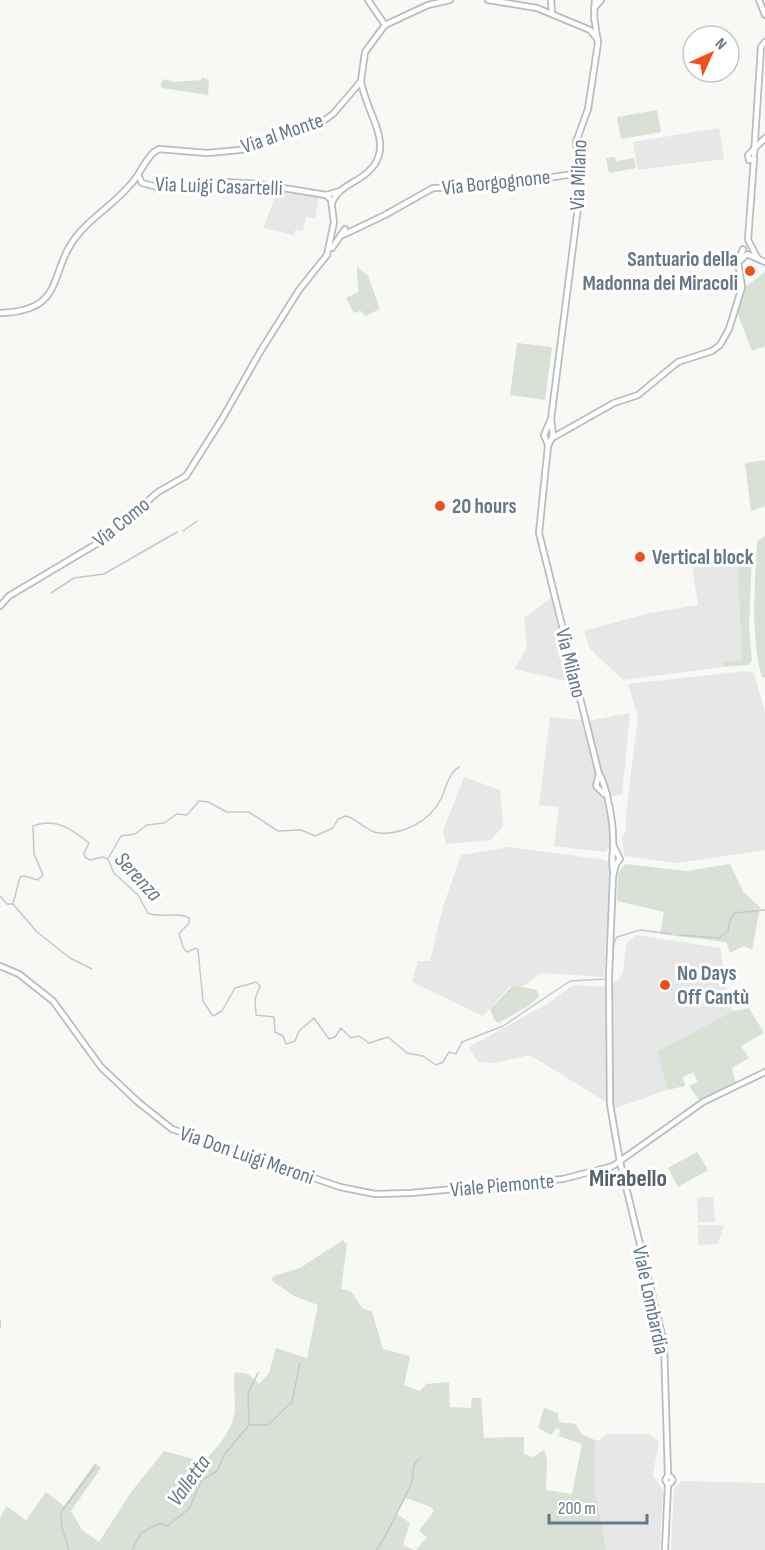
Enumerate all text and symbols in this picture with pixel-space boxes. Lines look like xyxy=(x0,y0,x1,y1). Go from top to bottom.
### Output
north arrow xyxy=(681,24,741,84)
text: N xyxy=(711,35,730,54)
street label: Via al Monte xyxy=(238,108,326,159)
street label: Via Milano xyxy=(565,139,592,211)
street label: Via Borgognone xyxy=(441,164,551,201)
street label: Via Luigi Casartelli xyxy=(155,172,283,201)
place label: Santuario della Madonna dei Miracoli xyxy=(583,247,738,296)
marker: Santuario della Madonna dei Miracoli xyxy=(743,264,757,278)
street label: Via Como xyxy=(88,492,155,553)
place label: 20 hours xyxy=(452,494,517,519)
marker: 20 hours xyxy=(433,499,447,513)
place label: Vertical block xyxy=(652,545,754,570)
marker: Vertical block xyxy=(633,550,647,564)
street label: Via Milano xyxy=(550,626,591,701)
water label: Serenza xyxy=(108,847,168,907)
place label: No Days Off Cantù xyxy=(677,961,749,1010)
marker: No Days Off Cantù xyxy=(658,978,672,992)
street label: Via Don Luigi Meroni xyxy=(176,1121,317,1190)
district label: Mirabello xyxy=(589,1164,667,1193)
street label: Viale Piemonte xyxy=(449,1168,555,1202)
street label: Viale Lombardia xyxy=(627,1244,674,1357)
water label: Valletta xyxy=(162,1450,217,1512)
scale bar xyxy=(549,1487,646,1525)
text: 200 m xyxy=(558,1498,596,1519)

